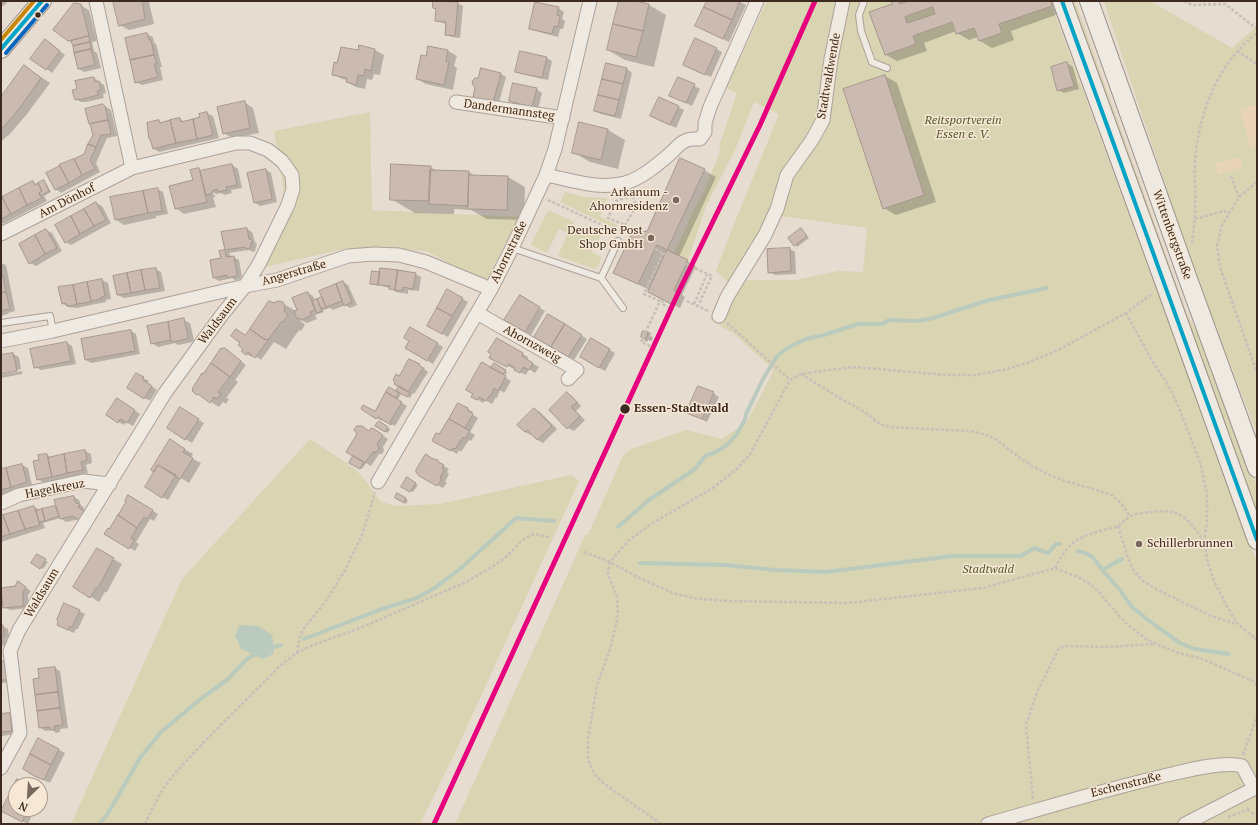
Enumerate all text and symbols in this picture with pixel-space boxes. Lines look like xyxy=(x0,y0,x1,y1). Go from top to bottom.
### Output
unlabelled marker xyxy=(33,10,43,20)
street label: Stadtwaldwende xyxy=(814,32,844,120)
street label: Dandermannsteg xyxy=(463,96,555,124)
park label: Reitsportverein Essen e. V. xyxy=(924,114,1002,142)
street label: Am Dönhof xyxy=(36,181,98,221)
place label: Arkanum - Ahornresidenz xyxy=(589,186,668,214)
street label: Wittenbergstraße xyxy=(1149,188,1195,282)
marker: Arkanum - Ahornresidenz xyxy=(671,195,681,205)
street label: Ahornstraße xyxy=(488,218,530,286)
place label: Deutsche Post Shop GmbH xyxy=(567,224,643,252)
marker: Deutsche Post Shop GmbH xyxy=(646,233,656,243)
street label: Angerstraße xyxy=(260,257,328,289)
street label: Waldsaum xyxy=(196,295,240,347)
street label: Ahornzweig xyxy=(501,322,563,366)
marker: Essen-Stadtwald xyxy=(618,402,632,416)
place label: Essen-Stadtwald xyxy=(634,402,729,416)
street label: Hagelkreuz xyxy=(24,476,86,502)
place label: Schillerbrunnen xyxy=(1147,537,1233,551)
marker: Schillerbrunnen xyxy=(1134,539,1144,549)
park label: Stadtwald xyxy=(962,563,1014,577)
street label: Waldsaum xyxy=(22,566,62,620)
street label: Eschenstraße xyxy=(1089,769,1163,801)
north arrow xyxy=(8,777,48,817)
text: N xyxy=(17,799,30,815)

